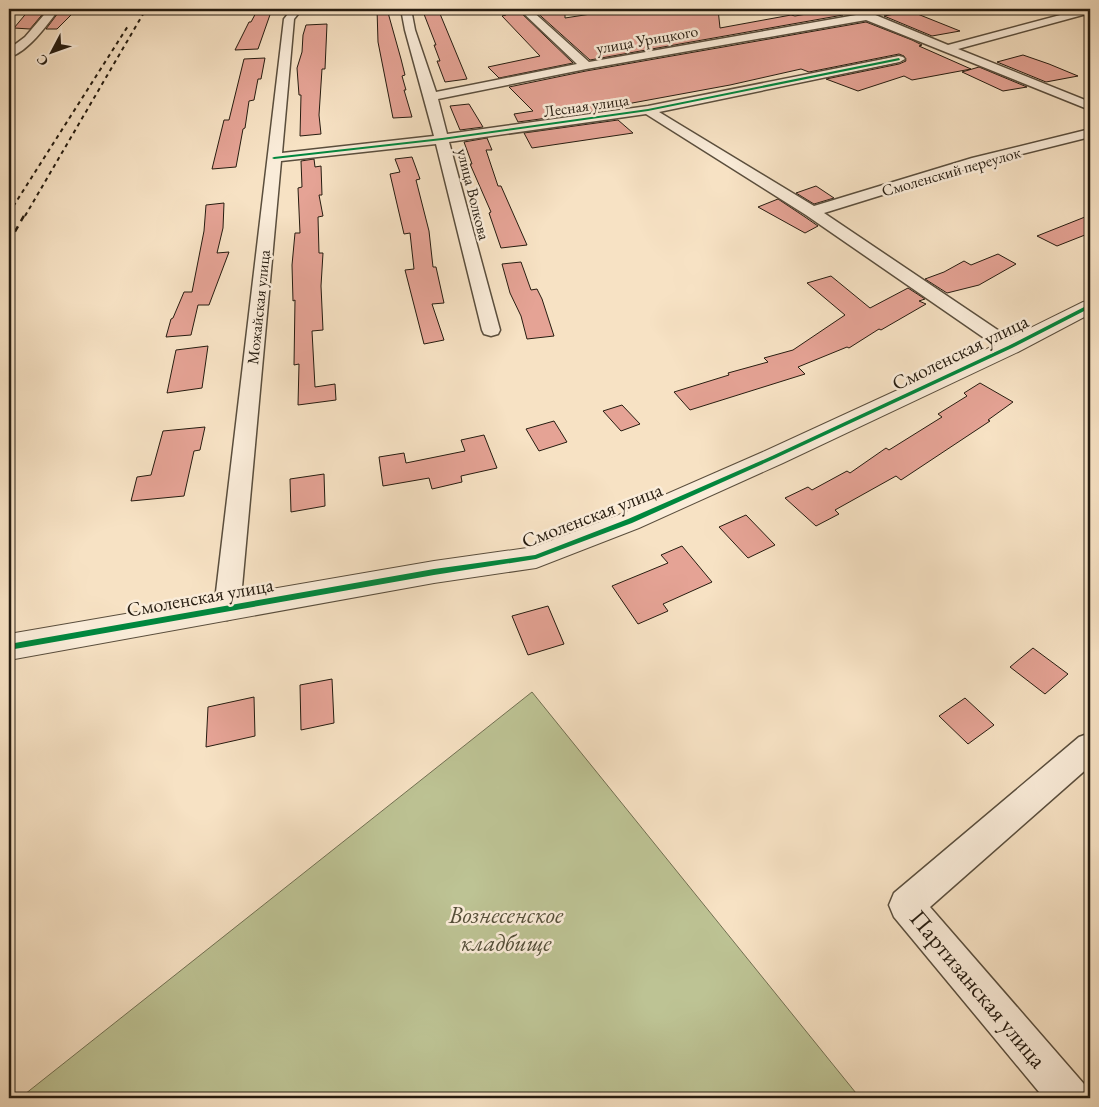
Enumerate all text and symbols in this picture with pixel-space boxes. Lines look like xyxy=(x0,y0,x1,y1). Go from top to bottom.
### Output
street label: улица Урицкого xyxy=(594,20,700,59)
north arrow xyxy=(28,28,78,78)
text: С xyxy=(32,51,52,70)
street label: Лесная улица xyxy=(542,89,631,122)
street label: Смоленский переулок xyxy=(879,141,1024,201)
street label: улица Волкова xyxy=(452,146,495,243)
street label: Можайская улица xyxy=(242,248,275,365)
street label: Смоленская улица xyxy=(887,308,1033,396)
street label: Смоленская улица xyxy=(518,476,666,554)
street label: Смоленская улица xyxy=(125,571,275,623)
park label: Вознесенское кладбище xyxy=(448,899,564,958)
street label: Партизанская улица xyxy=(903,903,1054,1075)

